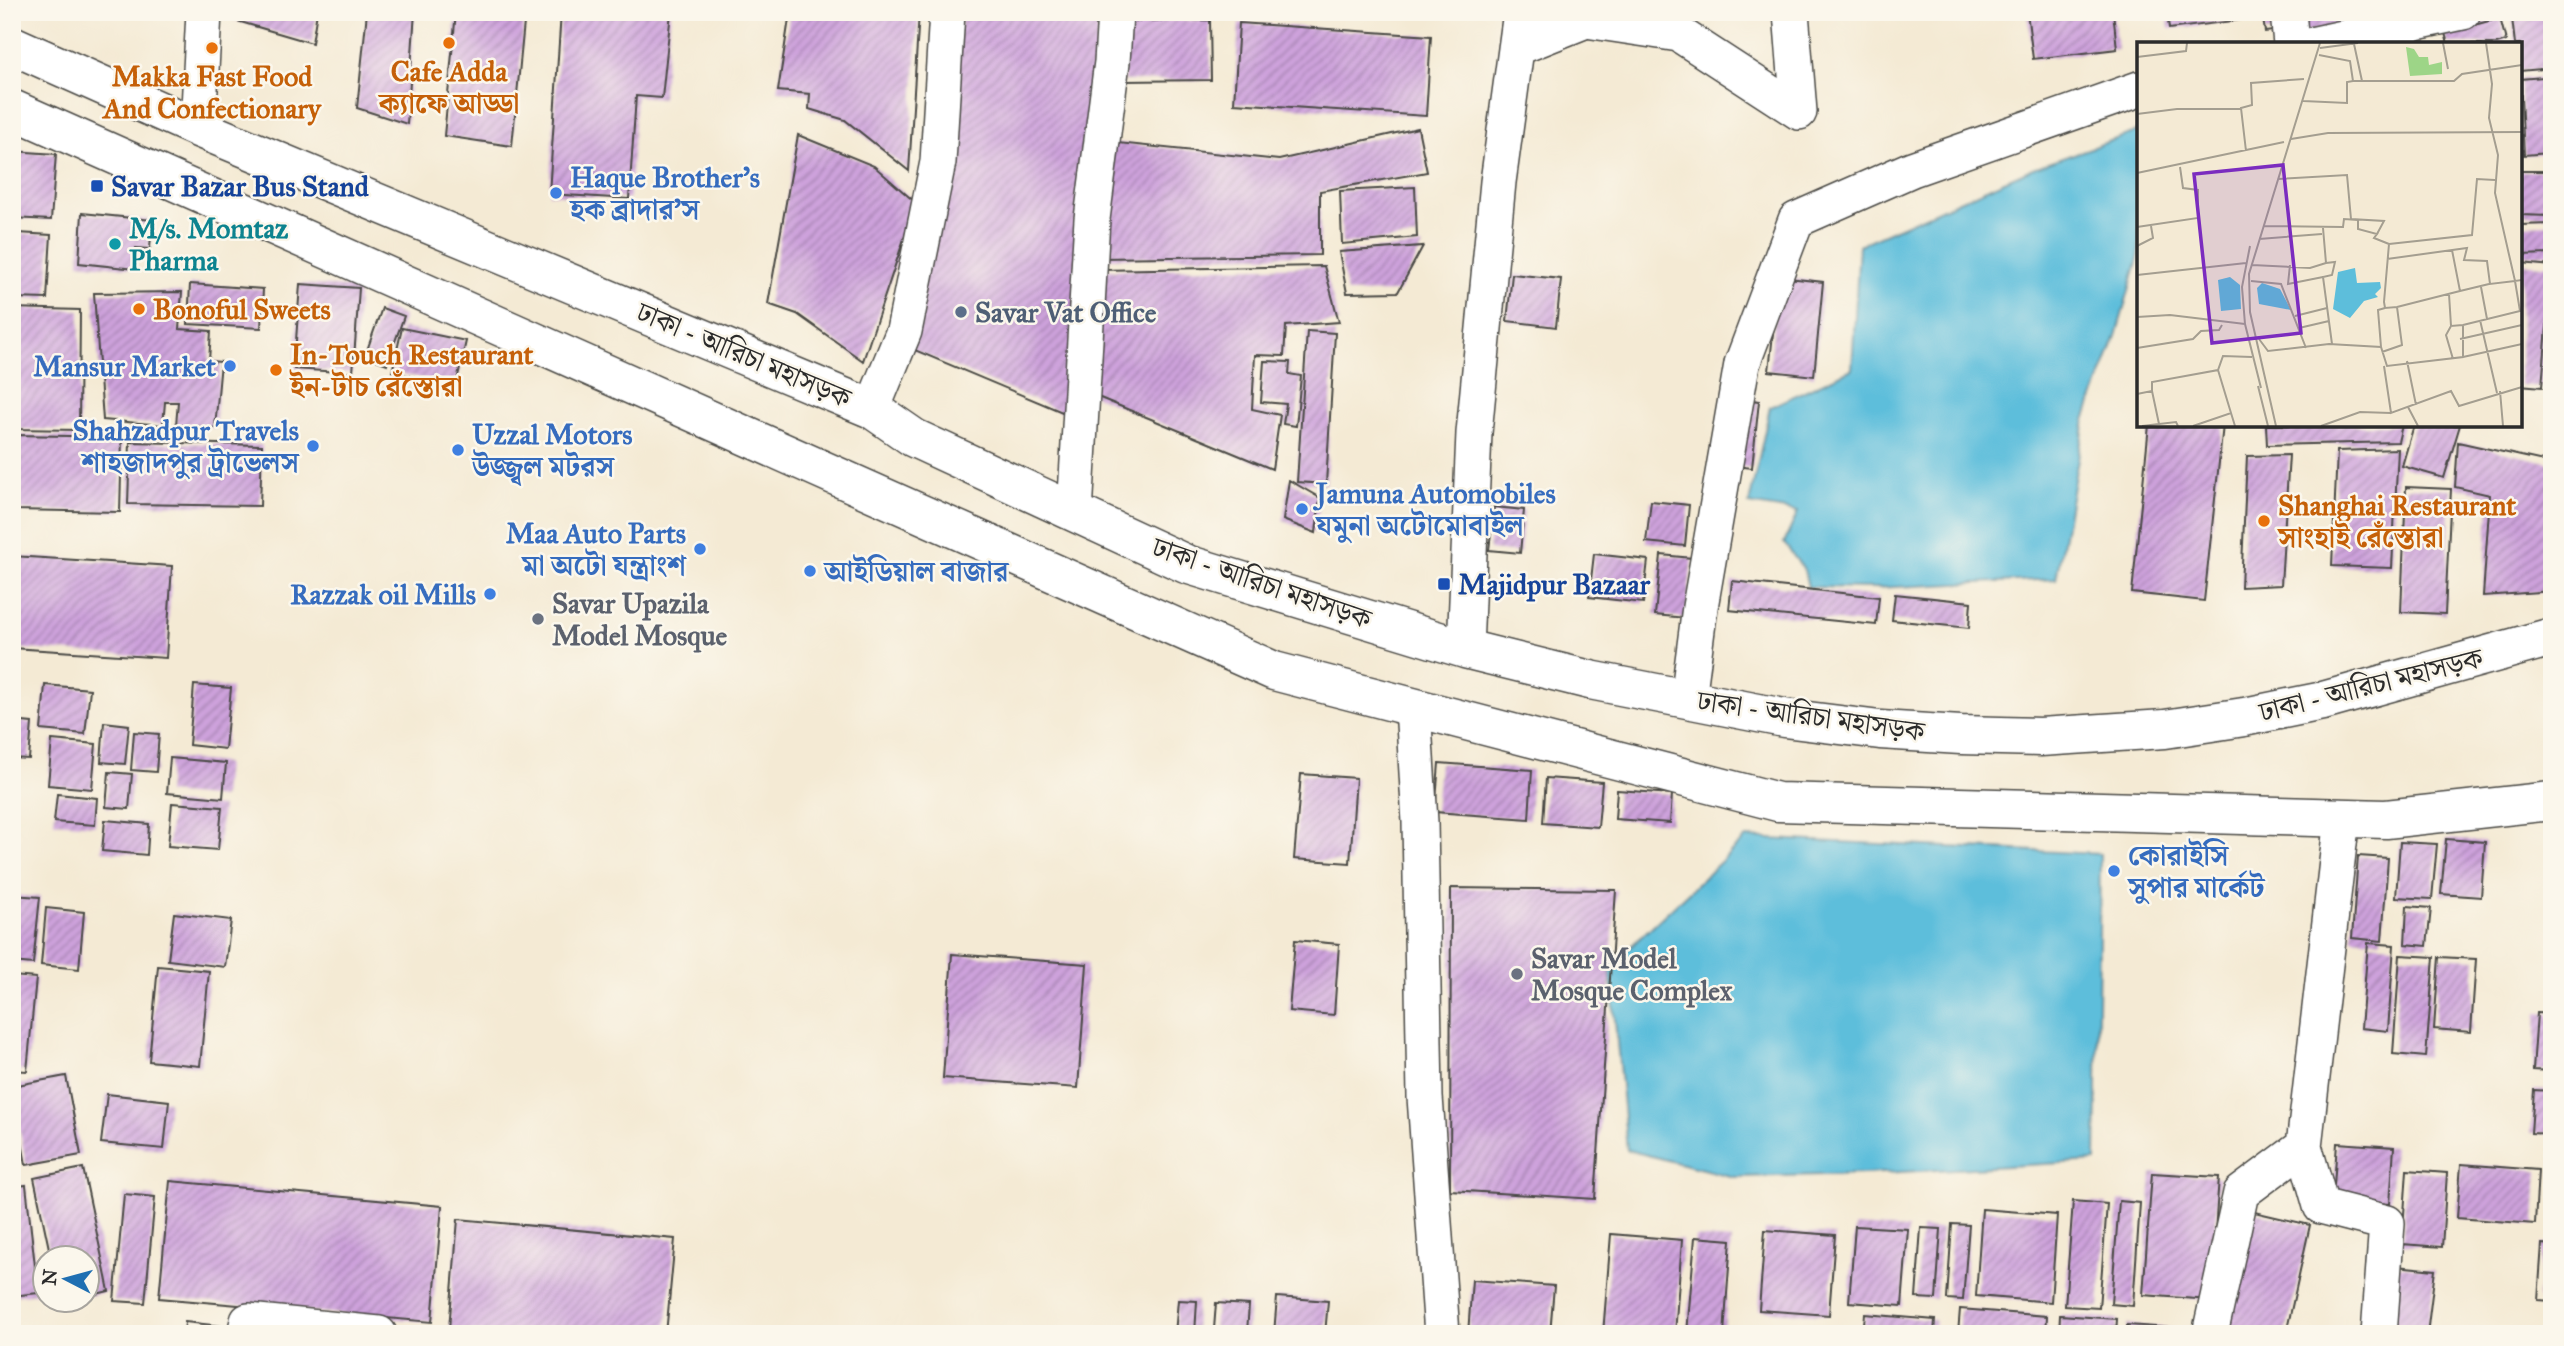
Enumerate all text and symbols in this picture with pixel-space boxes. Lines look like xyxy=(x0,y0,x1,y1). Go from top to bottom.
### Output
marker: Cafe Adda ক্যাফে আড্ডা xyxy=(441,35,457,51)
marker: Makka Fast Food And Confectionary xyxy=(204,40,220,56)
inset map xyxy=(2137,42,2522,427)
place label: Cafe Adda ক্যাফে আড্ডা xyxy=(378,54,519,121)
place label: Makka Fast Food And Confectionary xyxy=(101,59,322,126)
place label: Haque Brother's হক ব্রাদার'স xyxy=(569,160,760,227)
place label: Savar Bazar Bus Stand xyxy=(111,169,370,204)
marker: Savar Bazar Bus Stand xyxy=(89,178,105,194)
marker: Haque Brother's হক ব্রাদার'স xyxy=(548,185,564,201)
place label: M/s. Momtaz Pharma xyxy=(129,211,288,278)
marker: M/s. Momtaz Pharma xyxy=(107,236,123,252)
place label: Bonoful Sweets xyxy=(153,292,331,327)
street label: ঢাকা - আরিচা মহাসড়ক xyxy=(631,294,857,416)
place label: Savar Vat Office xyxy=(975,295,1157,330)
marker: Bonoful Sweets xyxy=(131,301,147,317)
marker: Savar Vat Office xyxy=(953,304,969,320)
place label: In-Touch Restaurant ইন-টাচ রেঁস্তোরা xyxy=(289,337,534,404)
place label: Mansur Market xyxy=(33,349,216,384)
marker: Mansur Market xyxy=(222,358,238,374)
marker: In-Touch Restaurant ইন-টাচ রেঁস্তোরা xyxy=(268,362,284,378)
place label: Shahzadpur Travels শাহজাদপুর ট্রাভেলস xyxy=(73,413,301,480)
place label: Uzzal Motors উজ্জ্বল মটরস xyxy=(471,417,633,487)
marker: Shahzadpur Travels শাহজাদপুর ট্রাভেলস xyxy=(305,438,321,454)
marker: Uzzal Motors উজ্জ্বল মটরস xyxy=(450,442,466,458)
place label: Jamuna Automobiles যমুনা অটোমোবাইল xyxy=(1312,476,1556,544)
place label: Shanghai Restaurant সাংহাই রেঁস্তোরা xyxy=(2277,488,2516,555)
marker: Jamuna Automobiles যমুনা অটোমোবাইল xyxy=(1294,501,1310,517)
marker: Shanghai Restaurant সাংহাই রেঁস্তোরা xyxy=(2256,513,2272,529)
place label: Maa Auto Parts মা অটো যন্ত্রাংশ xyxy=(506,516,687,583)
street label: ঢাকা - আরিচা মহাসড়ক xyxy=(1147,529,1377,637)
marker: Maa Auto Parts মা অটো যন্ত্রাংশ xyxy=(692,541,708,557)
place label: আইডিয়াল বাজার xyxy=(823,554,1010,589)
marker: আইডিয়াল বাজার xyxy=(802,563,818,579)
place label: Majidpur Bazaar xyxy=(1458,567,1651,602)
marker: Majidpur Bazaar xyxy=(1436,576,1452,592)
place label: Razzak oil Mills xyxy=(290,577,476,612)
marker: Razzak oil Mills xyxy=(482,586,498,602)
place label: Savar Upazila Model Mosque xyxy=(552,586,728,653)
marker: Savar Upazila Model Mosque xyxy=(530,611,546,627)
street label: ঢাকা - আরিচা মহাসড়ক xyxy=(2255,640,2488,730)
street label: ঢাকা - আরিচা মহাসড়ক xyxy=(1694,683,1928,749)
place label: কোরাইসি সুপার মার্কেট xyxy=(2127,838,2266,905)
marker: কোরাইসি সুপার মার্কেট xyxy=(2106,863,2122,879)
place label: Savar Model Mosque Complex xyxy=(1531,941,1733,1008)
marker: Savar Model Mosque Complex xyxy=(1509,966,1525,982)
north arrow xyxy=(32,1244,102,1314)
text: N xyxy=(37,1268,62,1286)

